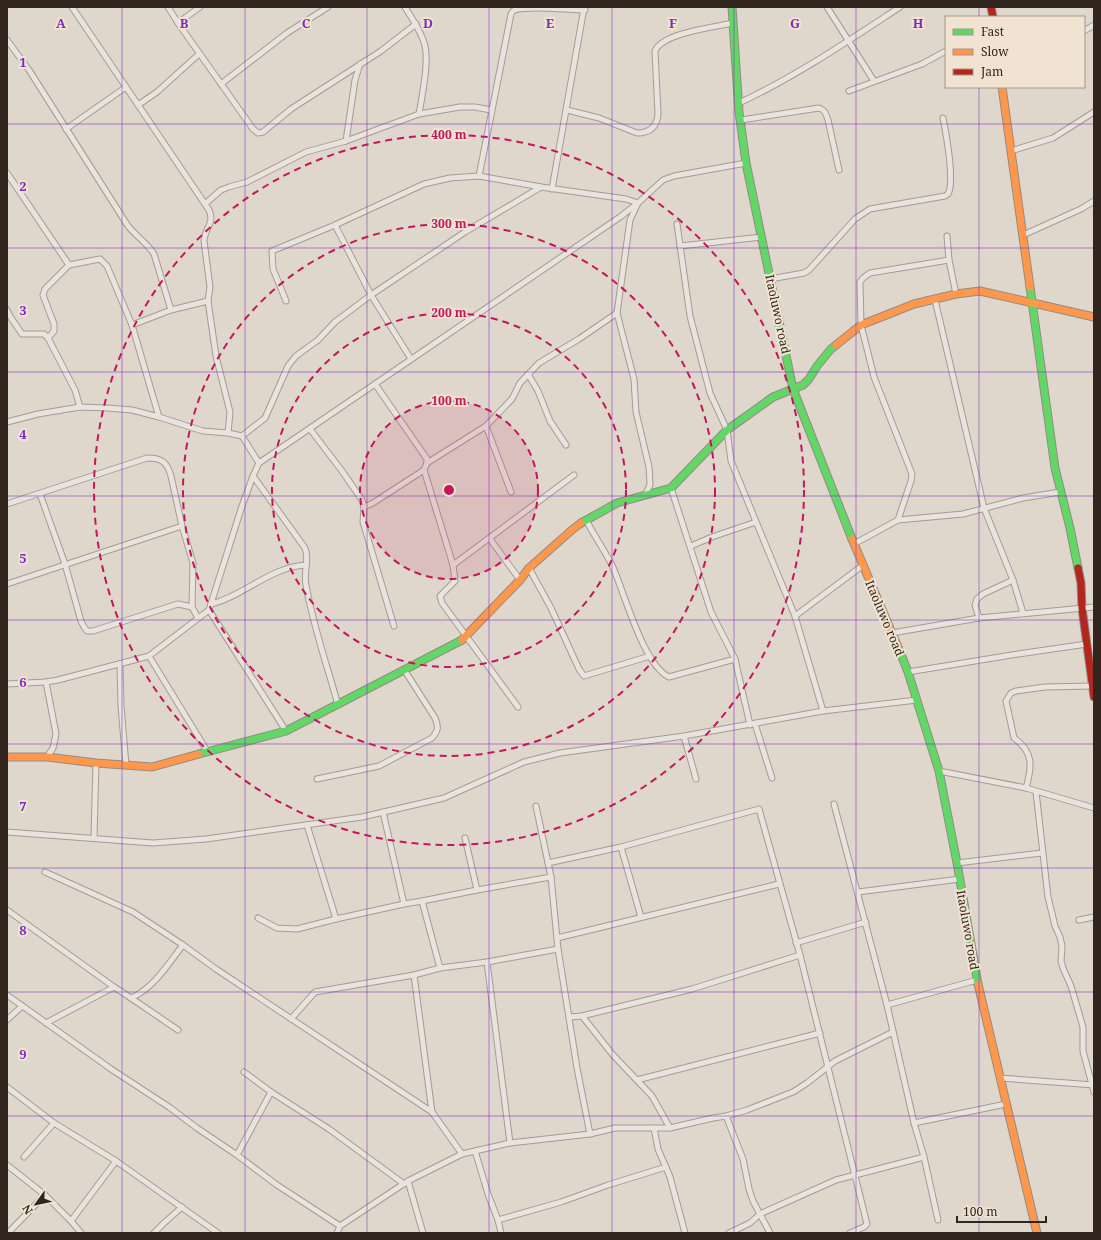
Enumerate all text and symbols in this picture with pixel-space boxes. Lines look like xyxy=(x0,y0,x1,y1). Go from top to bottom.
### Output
text: A xyxy=(56,14,66,32)
text: B xyxy=(180,14,189,32)
text: C xyxy=(302,14,311,32)
text: D xyxy=(423,14,433,32)
text: E xyxy=(546,14,555,32)
text: F xyxy=(669,14,677,32)
text: G xyxy=(790,14,800,32)
text: H xyxy=(913,14,924,32)
legend xyxy=(945,16,1085,88)
text: Fast xyxy=(981,23,1004,40)
text: Slow xyxy=(981,43,1009,60)
text: 1 xyxy=(19,53,27,71)
text: Jam xyxy=(980,63,1003,80)
text: 400 m xyxy=(431,126,467,143)
text: 2 xyxy=(19,177,27,195)
text: 300 m xyxy=(431,215,467,232)
street label: Itaoluwo road xyxy=(761,273,795,356)
text: 3 xyxy=(19,301,27,319)
text: 200 m xyxy=(431,304,467,321)
text: 100 m xyxy=(431,392,467,409)
text: 4 xyxy=(19,425,27,443)
centre of rings xyxy=(442,483,456,497)
text: 5 xyxy=(19,549,27,567)
street label: Itaoluwo road xyxy=(861,578,909,659)
text: 6 xyxy=(19,673,27,691)
text: 7 xyxy=(19,797,27,815)
street label: Itaoluwo road xyxy=(953,889,983,972)
text: 8 xyxy=(19,921,27,939)
text: 9 xyxy=(19,1045,27,1063)
north arrow xyxy=(16,1184,56,1224)
scale bar xyxy=(957,1198,1046,1224)
text: N xyxy=(18,1202,36,1217)
text: 100 m xyxy=(963,1203,998,1220)

